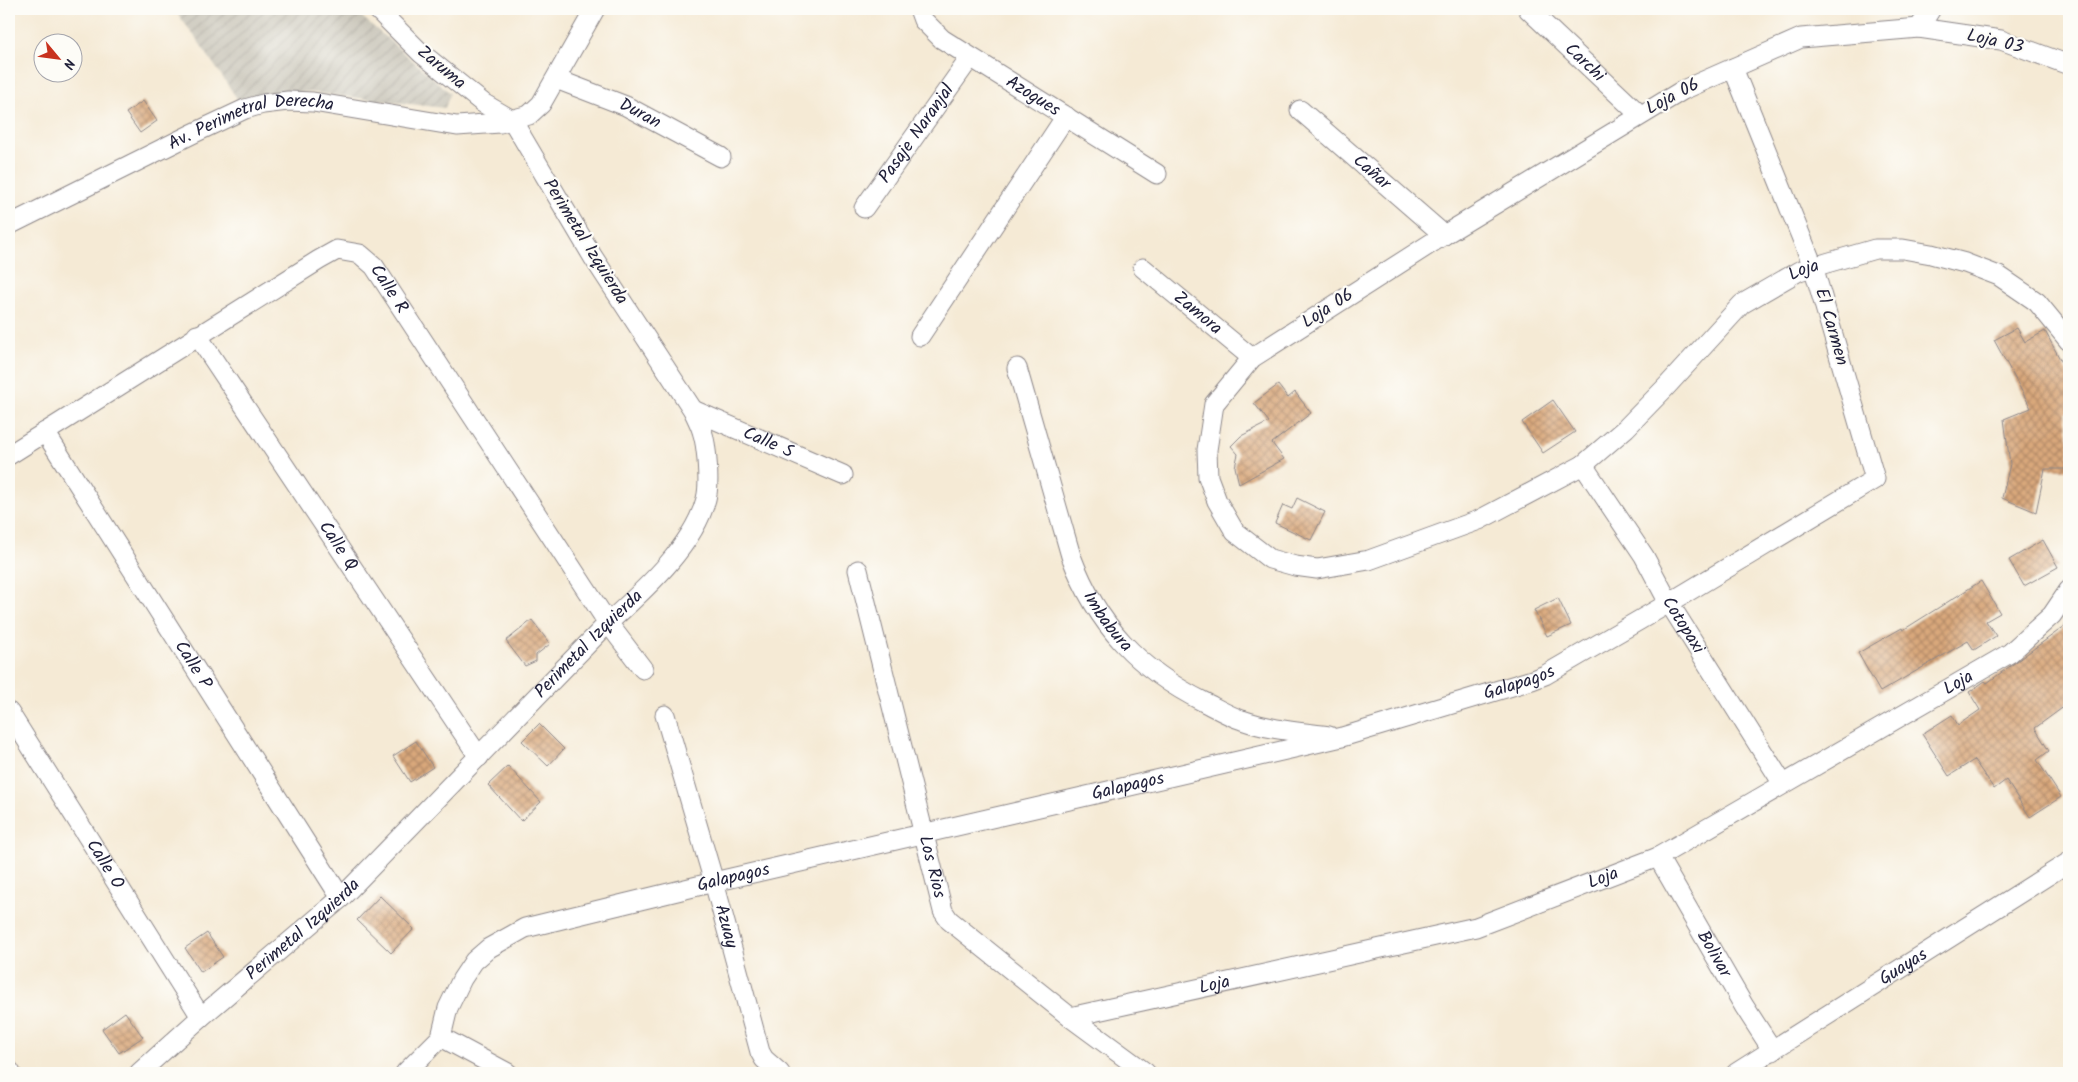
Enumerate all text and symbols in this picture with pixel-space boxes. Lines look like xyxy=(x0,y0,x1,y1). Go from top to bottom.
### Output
street label: Loja 03 xyxy=(1964,21,2026,63)
north arrow xyxy=(32,32,82,82)
street label: Carchi xyxy=(1558,36,1612,90)
street label: Zaruma xyxy=(410,39,472,97)
text: N xyxy=(57,55,80,73)
street label: Azogues xyxy=(1000,68,1066,125)
street label: Loja 06 xyxy=(1641,71,1705,123)
street label: Pasaje Naranjal xyxy=(871,77,962,190)
street label: Av. Perimetral Derecha xyxy=(163,86,336,158)
street label: Duran xyxy=(615,90,666,137)
street label: Cañar xyxy=(1346,147,1398,198)
street label: Perimetal Izquierda xyxy=(535,173,635,311)
street label: Loja xyxy=(1782,251,1823,289)
street label: Calle R xyxy=(362,258,416,319)
street label: Loja 06 xyxy=(1296,281,1360,337)
street label: Zamora xyxy=(1167,284,1229,342)
street label: El Carmen xyxy=(1806,285,1856,369)
street label: Calle S xyxy=(738,419,799,467)
street label: Calle Q xyxy=(311,515,365,577)
street label: Perimetal Izquierda xyxy=(527,583,650,705)
street label: Imbabura xyxy=(1075,586,1139,659)
street label: Cotopaxi xyxy=(1654,591,1712,660)
street label: Calle P xyxy=(166,635,220,696)
street label: Galapagos xyxy=(1480,657,1561,708)
street label: Loja xyxy=(1938,663,1979,703)
street label: Galapagos xyxy=(1089,764,1168,809)
street label: Los Rios xyxy=(910,833,954,902)
street label: Calle O xyxy=(78,834,132,895)
street label: Galapagos xyxy=(694,855,773,900)
street label: Loja xyxy=(1583,859,1623,897)
street label: Perimetal Izquierda xyxy=(239,872,367,988)
street label: Azuay xyxy=(706,901,746,952)
street label: Bolivar xyxy=(1689,925,1740,984)
street label: Guayas xyxy=(1873,940,1934,993)
street label: Loja xyxy=(1196,967,1233,1002)

